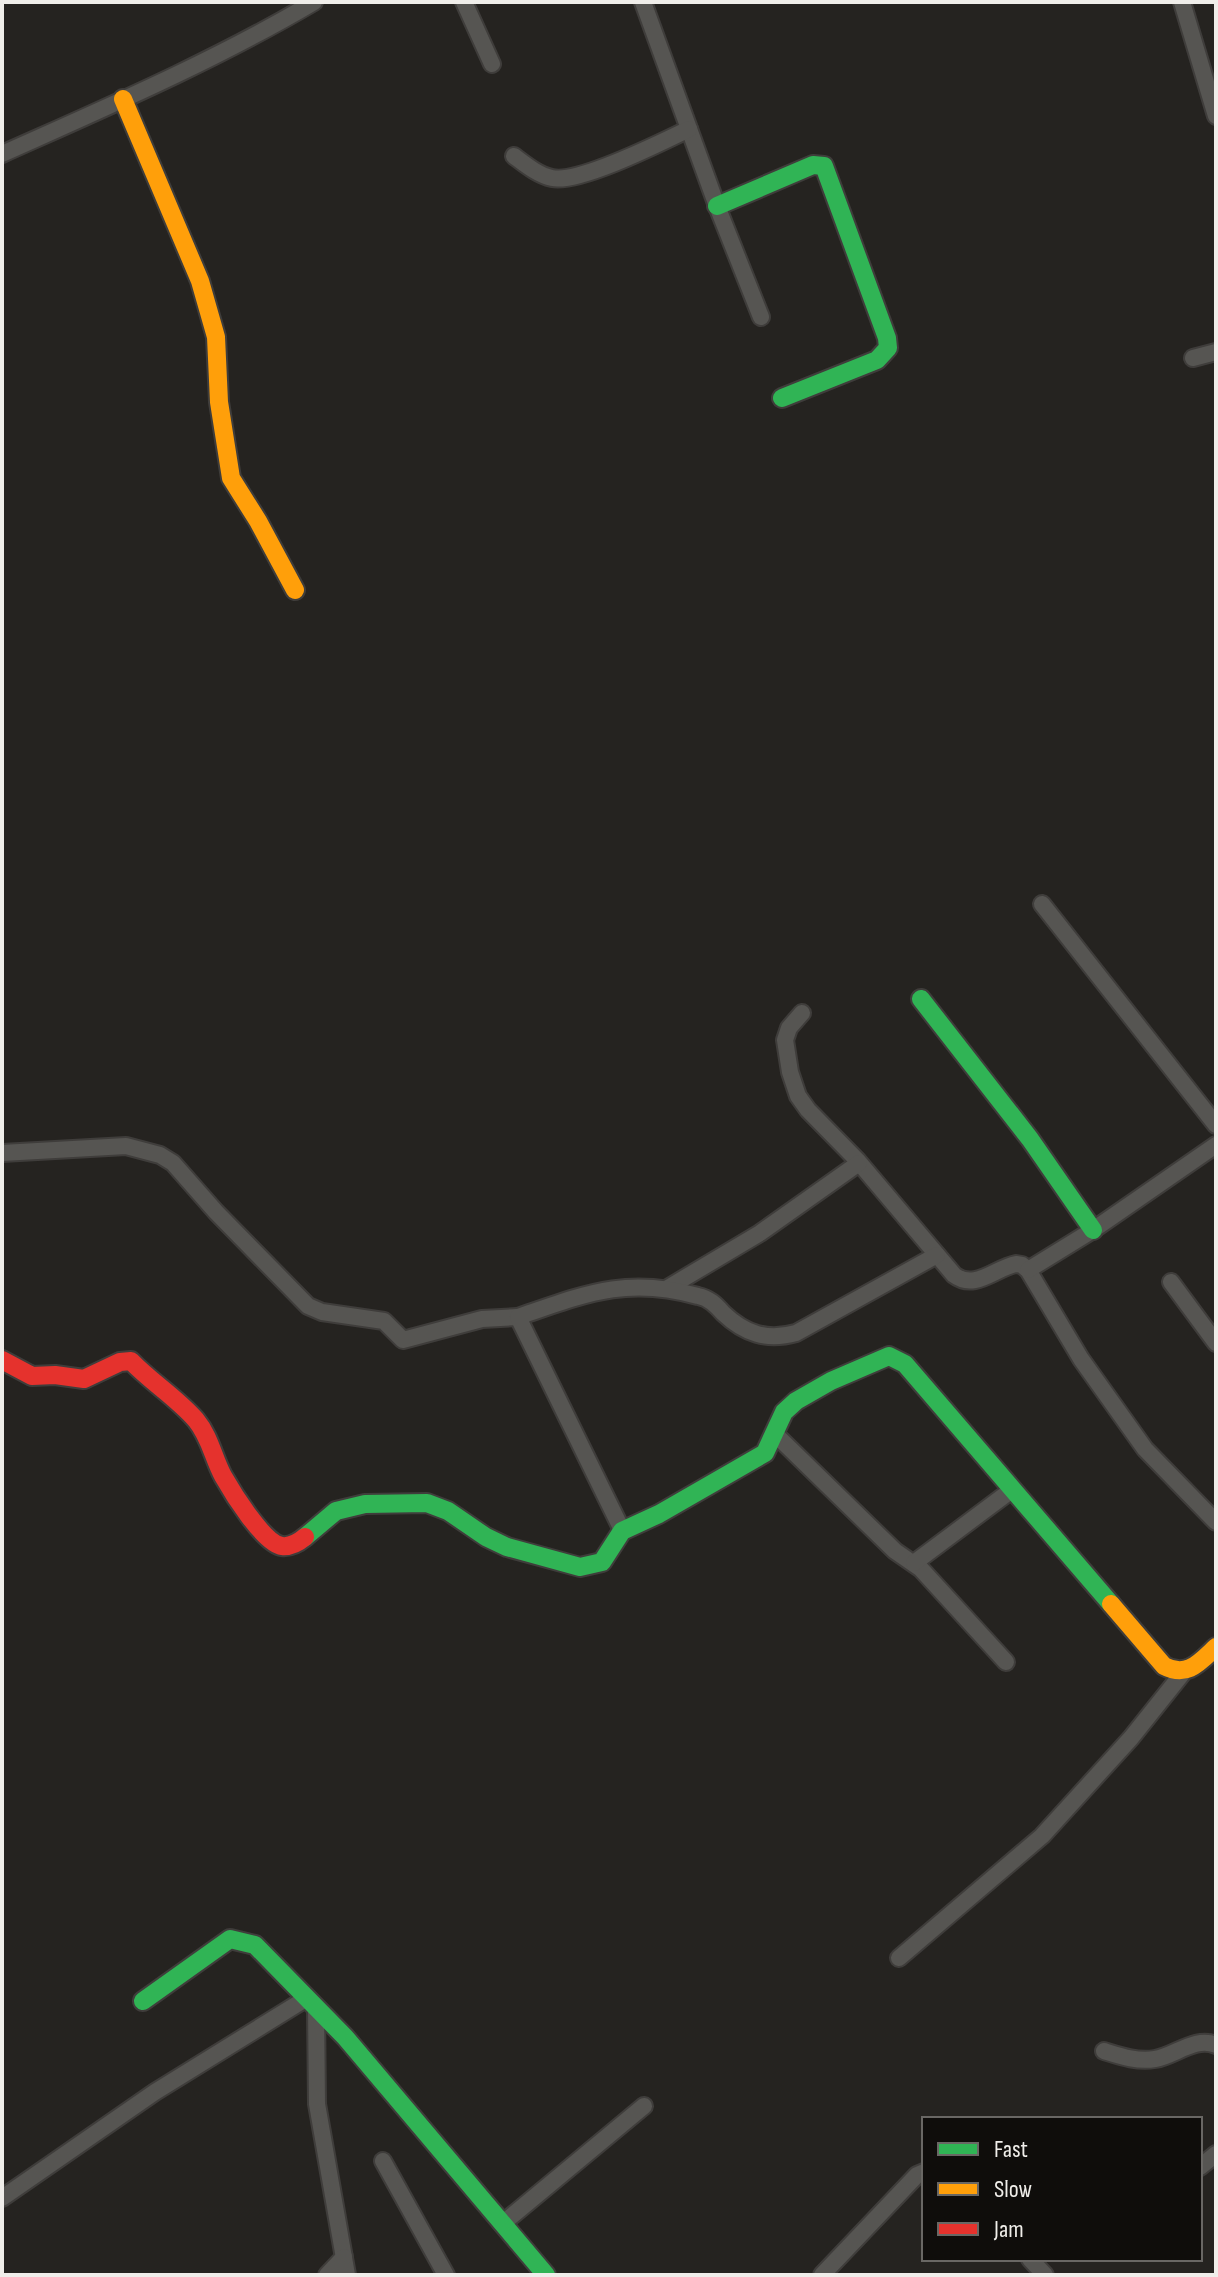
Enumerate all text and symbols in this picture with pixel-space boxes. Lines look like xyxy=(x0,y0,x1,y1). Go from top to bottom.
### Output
legend xyxy=(922,2117,1202,2261)
text: Fast xyxy=(994,2135,1028,2164)
text: Slow xyxy=(994,2175,1032,2204)
text: Jam xyxy=(993,2215,1024,2244)

